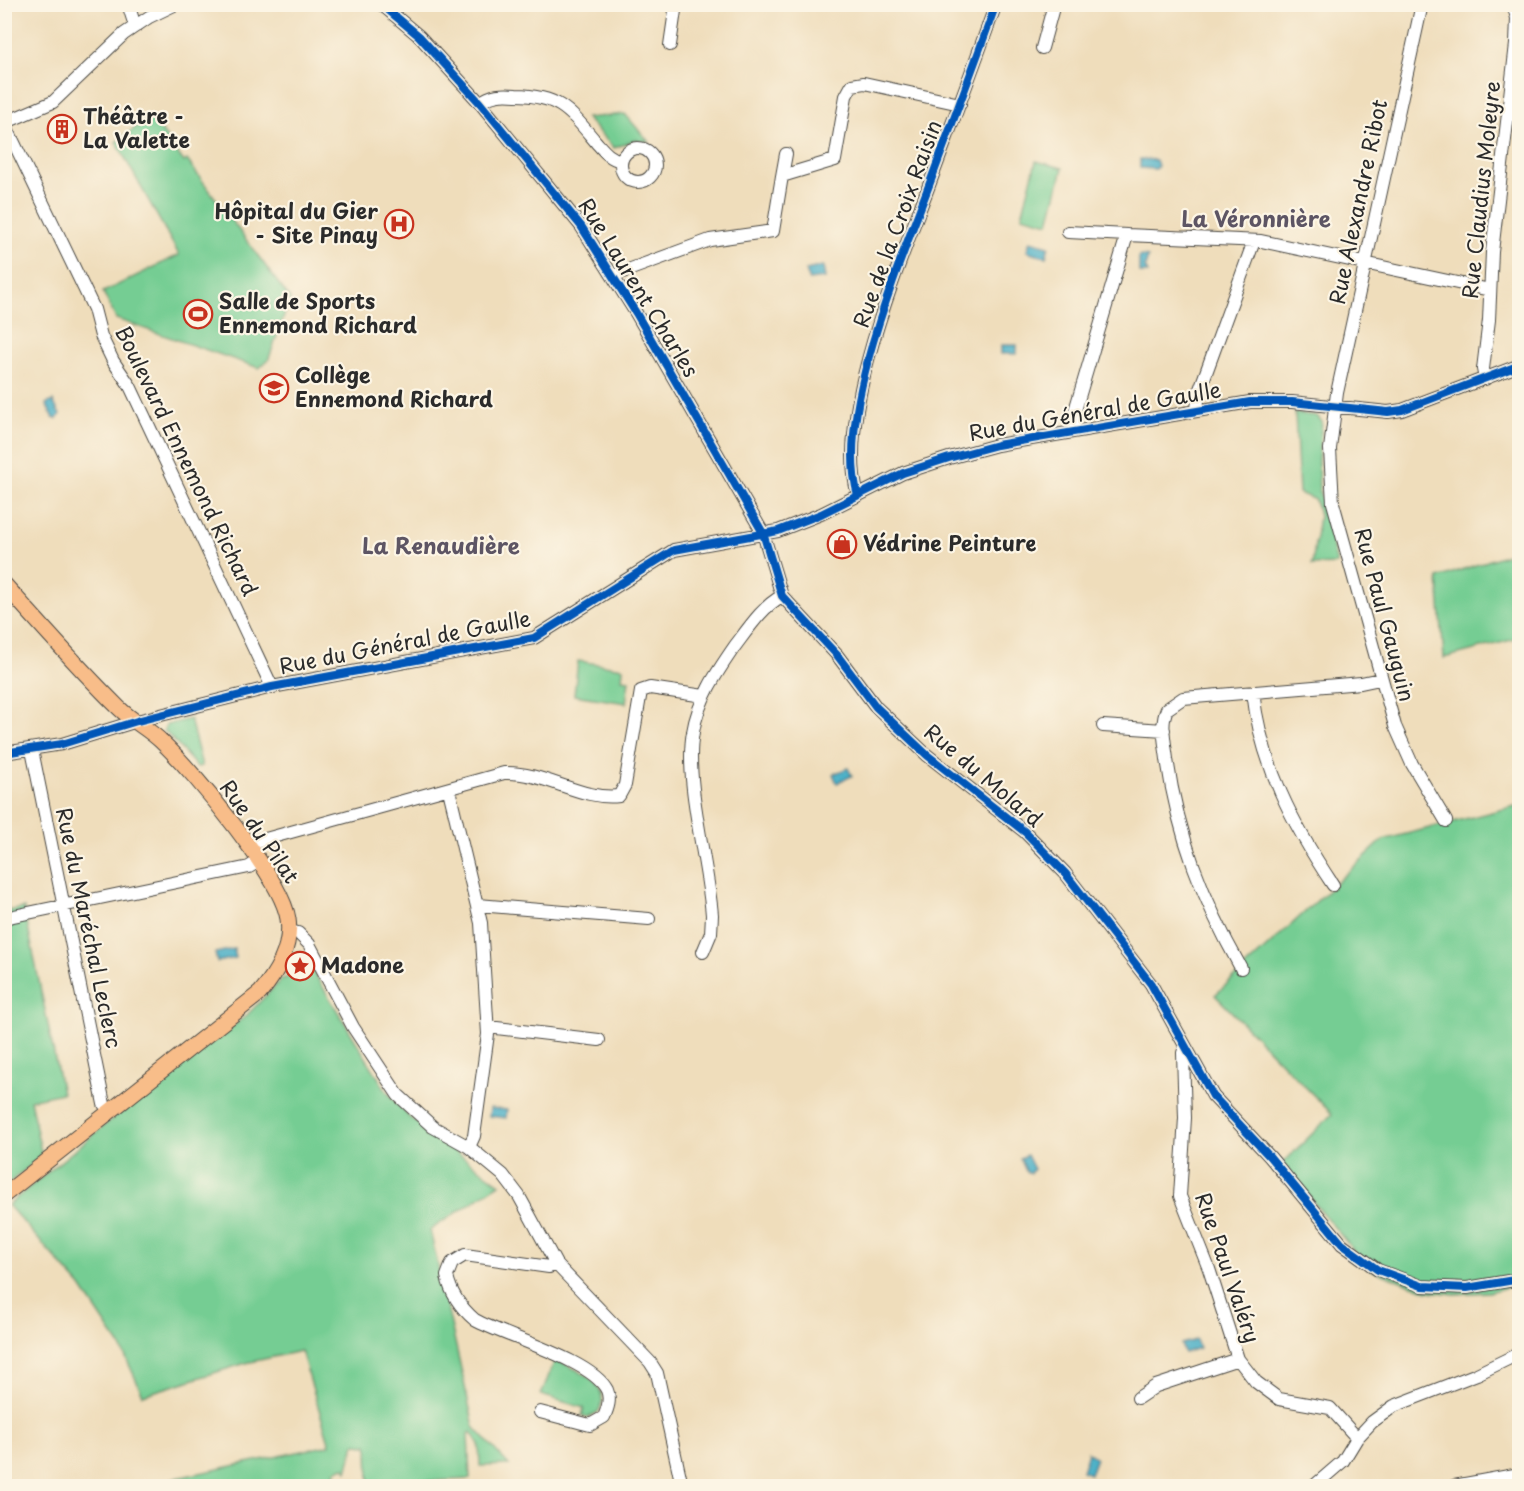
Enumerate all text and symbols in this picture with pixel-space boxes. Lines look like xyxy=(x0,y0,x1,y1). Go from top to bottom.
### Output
street label: Rue Claudius Moleyre xyxy=(1453,79,1507,300)
street label: Rue Alexandre Ribot xyxy=(1320,96,1394,307)
place label: Théâtre - La Valette xyxy=(83,99,190,155)
building icon: Théâtre - La Valette xyxy=(46,113,78,145)
street label: Rue de la Croix Raisin xyxy=(844,115,949,332)
street label: Rue Laurent Charles xyxy=(572,191,708,383)
place label: Hôpital du Gier - Site Pinay xyxy=(214,194,378,250)
district label: La Véronnière xyxy=(1181,201,1331,234)
hospital icon: Hôpital du Gier - Site Pinay xyxy=(383,208,415,240)
place label: Salle de Sports Ennemond Richard xyxy=(219,284,417,340)
sports icon: Salle de Sports Ennemond Richard xyxy=(182,298,214,330)
street label: Boulevard Ennemond Richard xyxy=(108,320,267,601)
place label: Collège Ennemond Richard xyxy=(295,358,493,414)
school or university icon: Collège Ennemond Richard xyxy=(258,372,290,404)
street label: Rue du Général de Gaulle xyxy=(966,372,1223,448)
street label: Rue Paul Gauguin xyxy=(1347,524,1424,705)
place label: Védrine Peinture xyxy=(863,526,1036,558)
district label: La Renaudière xyxy=(362,528,520,561)
shop icon: Védrine Peinture xyxy=(826,528,858,560)
street label: Rue du Général de Gaulle xyxy=(276,601,533,681)
street label: Rue du Molard xyxy=(918,715,1051,834)
street label: Rue du Pilat xyxy=(213,773,308,889)
street label: Rue du Maréchal Leclerc xyxy=(49,804,131,1051)
place label: Madone xyxy=(321,948,404,980)
place icon: Madone xyxy=(284,950,316,982)
street label: Rue Paul Valéry xyxy=(1188,1188,1270,1347)

